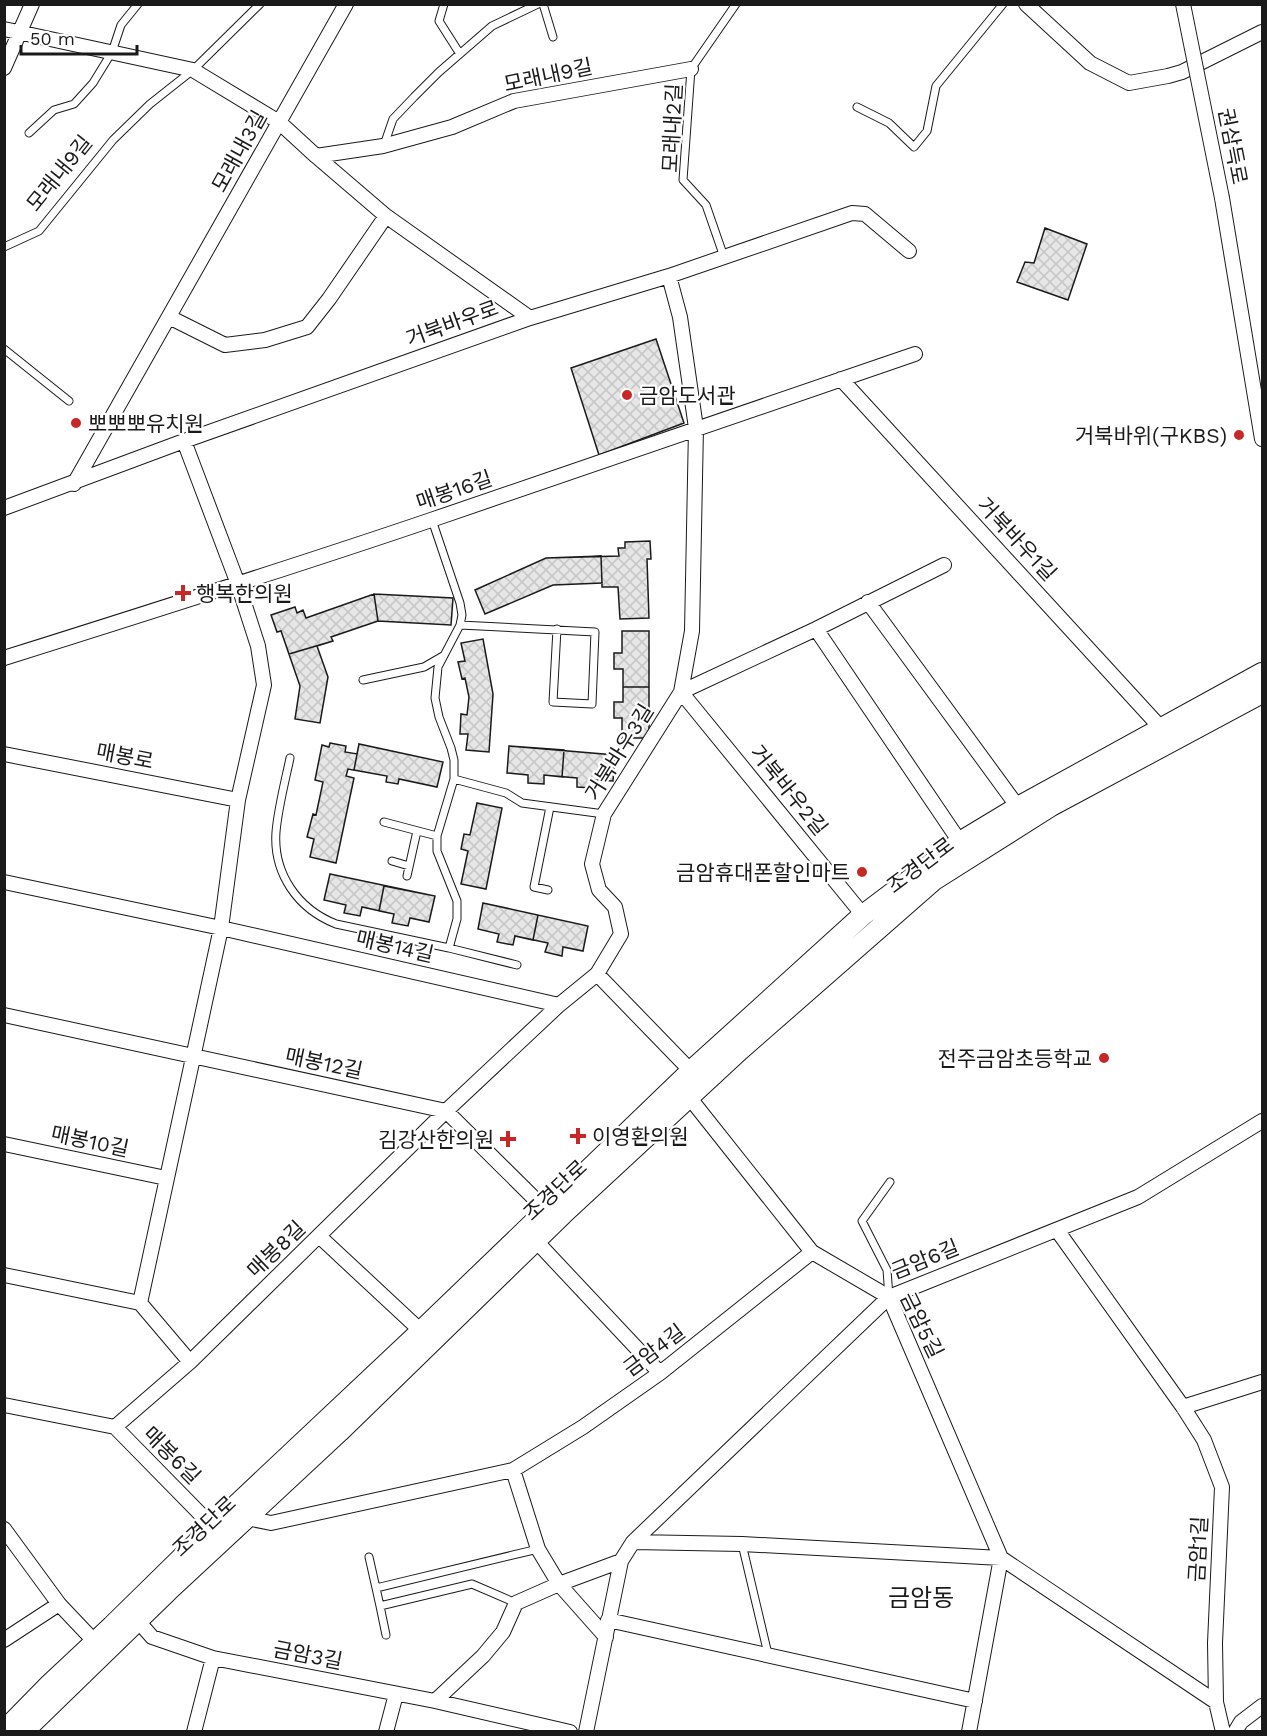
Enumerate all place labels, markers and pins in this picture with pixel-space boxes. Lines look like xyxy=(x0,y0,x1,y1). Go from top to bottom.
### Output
place label: 금암도서관 xyxy=(639,383,736,408)
marker: 금암도서관 xyxy=(620,388,634,402)
place label: 뽀뽀뽀유치원 xyxy=(88,411,204,436)
marker: 뽀뽀뽀유치원 xyxy=(69,416,83,430)
place label: 거북바위(구KBS) xyxy=(1075,423,1227,448)
marker: 거북바위(구KBS) xyxy=(1232,428,1246,442)
place label: 행복한의원 xyxy=(196,581,293,606)
marker: 행복한의원 xyxy=(174,584,192,602)
place label: 금암휴대폰할인마트 xyxy=(676,860,850,885)
marker: 금암휴대폰할인마트 xyxy=(855,865,869,879)
place label: 전주금암초등학교 xyxy=(937,1046,1092,1071)
marker: 전주금암초등학교 xyxy=(1097,1051,1111,1065)
place label: 이영환의원 xyxy=(592,1124,689,1149)
place label: 김강산한의원 xyxy=(378,1127,494,1152)
marker: 이영환의원 xyxy=(569,1127,587,1145)
marker: 김강산한의원 xyxy=(499,1130,517,1148)

